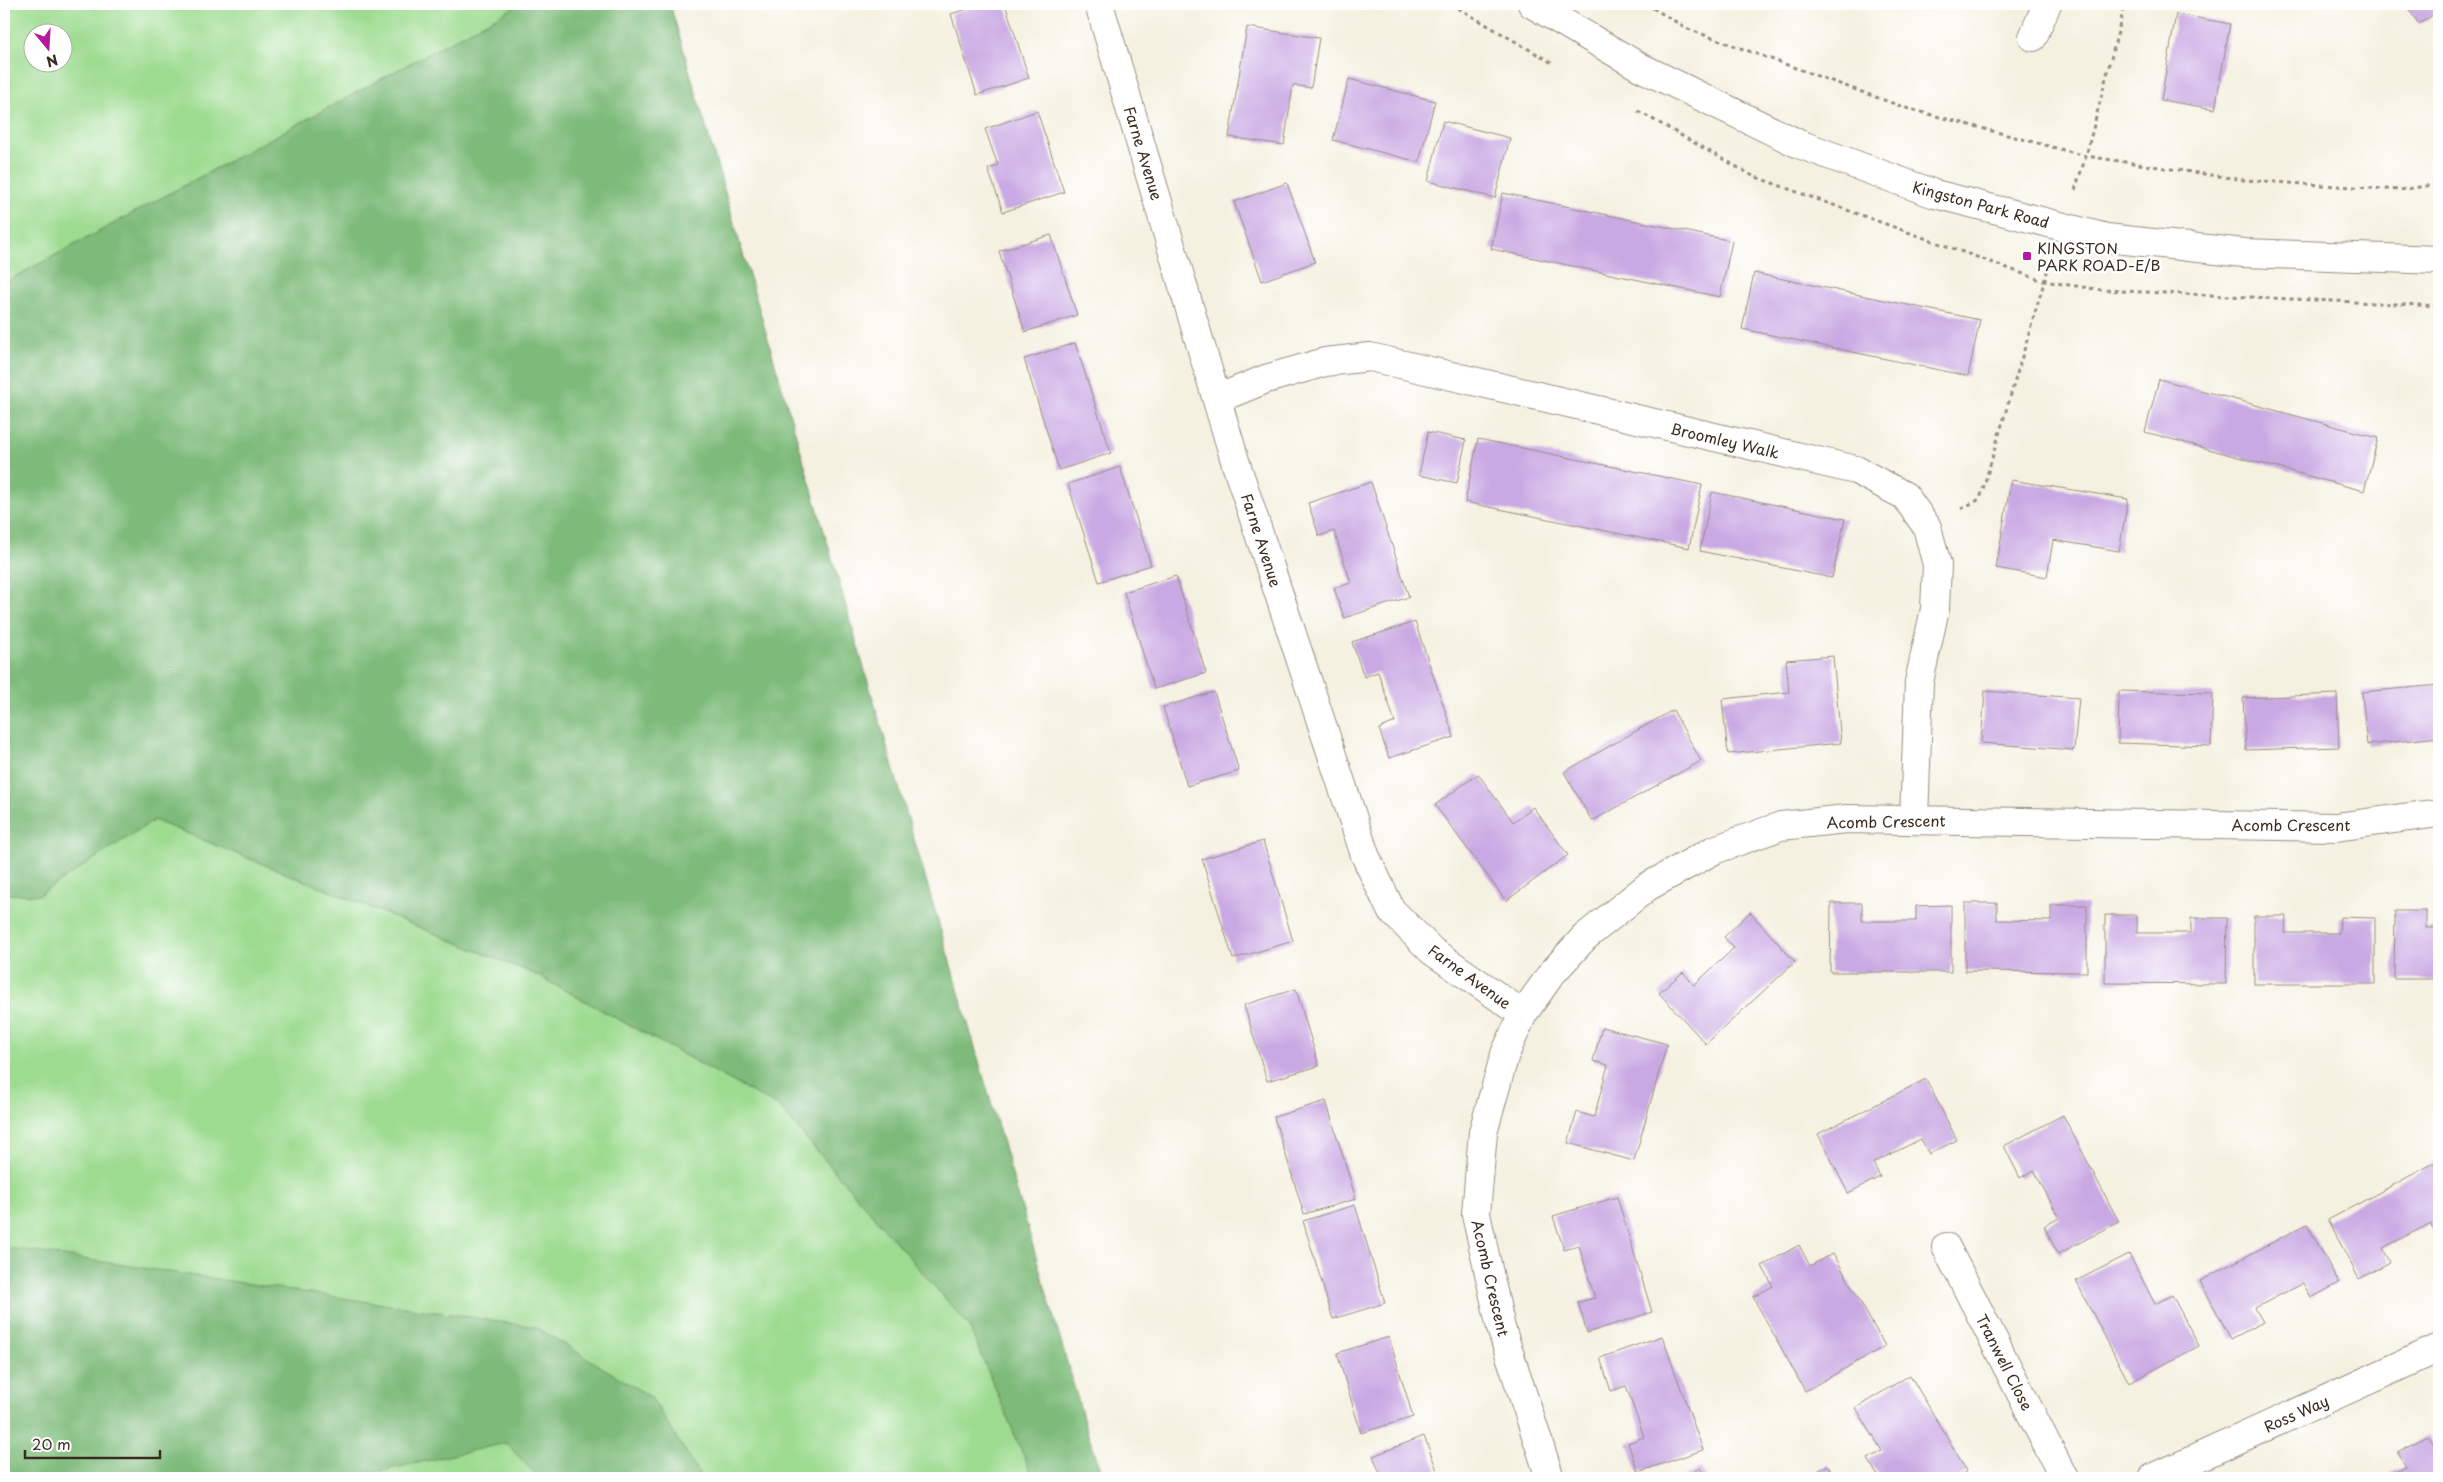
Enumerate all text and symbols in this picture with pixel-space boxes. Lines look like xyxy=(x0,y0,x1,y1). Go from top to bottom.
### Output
north arrow xyxy=(22,22,72,72)
text: N xyxy=(44,49,61,73)
street label: Farne Avenue xyxy=(1119,103,1169,203)
street label: Kingston Park Road xyxy=(1910,175,2052,233)
place label: KINGSTON PARK ROAD-E/B xyxy=(2037,236,2160,276)
marker: KINGSTON PARK ROAD-E/B xyxy=(2021,250,2033,262)
street label: Broomley Walk xyxy=(1668,416,1782,464)
street label: Farne Avenue xyxy=(1236,490,1288,590)
street label: Acomb Crescent xyxy=(1826,808,1946,834)
street label: Acomb Crescent xyxy=(2232,813,2350,836)
street label: Farne Avenue xyxy=(1424,938,1516,1014)
street label: Acomb Crescent xyxy=(1466,1217,1516,1339)
street label: Tranwell Close xyxy=(1971,1310,2039,1414)
street label: Ross Way xyxy=(2260,1388,2332,1438)
scale bar xyxy=(25,1427,160,1459)
text: 20 m xyxy=(32,1432,71,1455)

